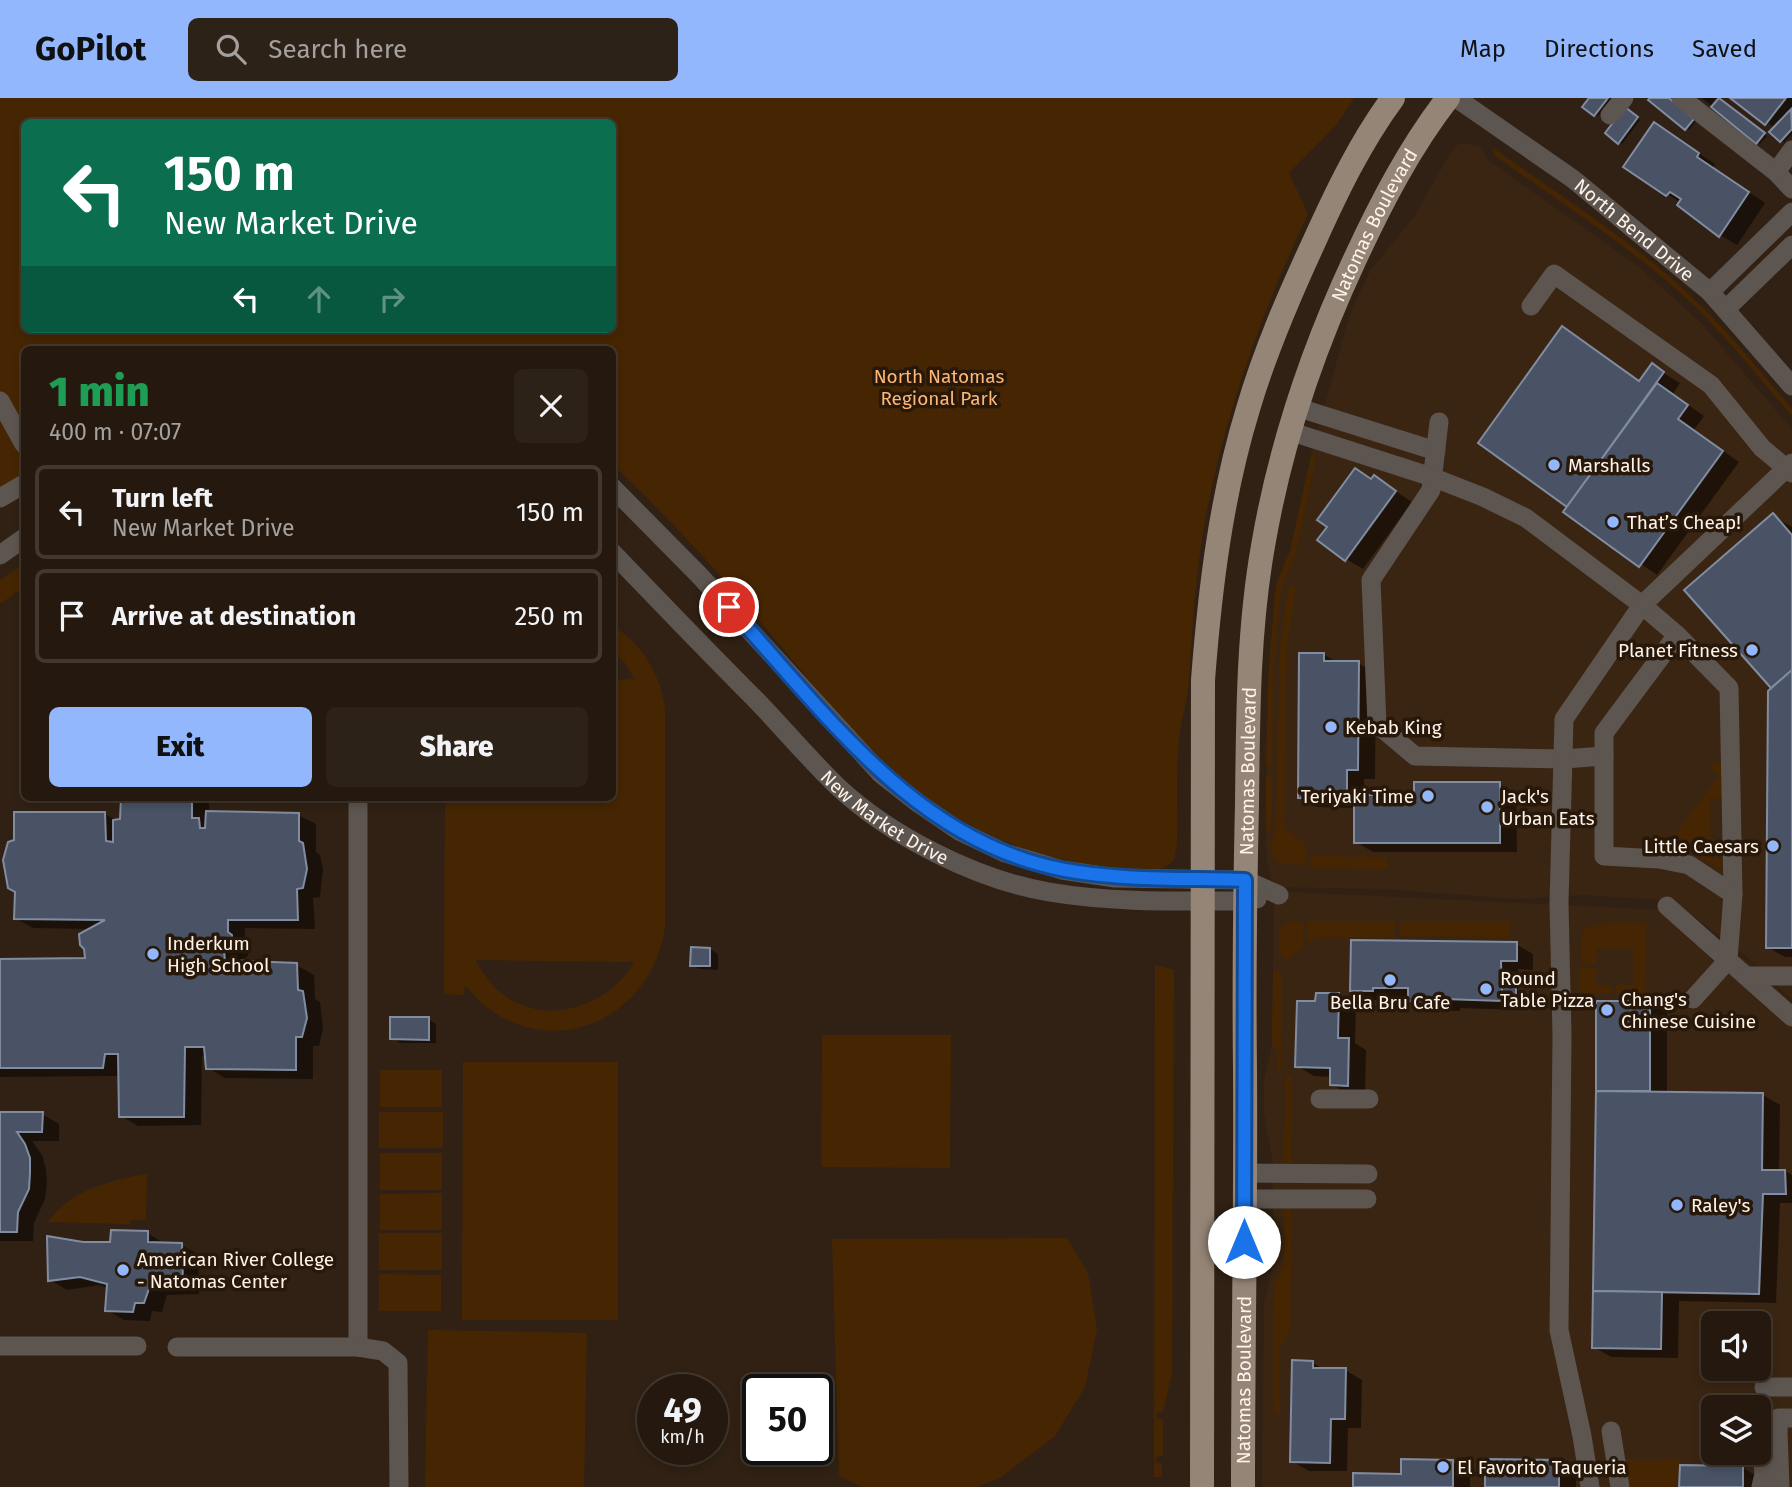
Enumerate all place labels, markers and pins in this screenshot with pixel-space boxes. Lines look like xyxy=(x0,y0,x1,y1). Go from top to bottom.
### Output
place label: Marshalls xyxy=(1568,454,1650,477)
marker: Marshalls xyxy=(1546,457,1562,473)
place label: That’s Cheap! xyxy=(1627,511,1741,534)
marker: That’s Cheap! xyxy=(1605,514,1621,530)
pin xyxy=(699,577,759,637)
place label: Planet Fitness xyxy=(1618,639,1738,662)
marker: Planet Fitness xyxy=(1744,642,1760,658)
place label: Kebab King xyxy=(1345,716,1442,739)
marker: Kebab King xyxy=(1323,719,1339,735)
place label: Teriyaki Time xyxy=(1301,785,1414,808)
place label: Jack's Urban Eats xyxy=(1501,785,1595,830)
marker: Teriyaki Time xyxy=(1420,788,1436,804)
marker: Jack's Urban Eats xyxy=(1479,799,1495,815)
place label: Little Caesars xyxy=(1644,835,1759,858)
marker: Little Caesars xyxy=(1765,838,1781,854)
place label: Inderkum High School xyxy=(167,932,270,977)
marker: Inderkum High School xyxy=(145,946,161,962)
place label: Round Table Pizza xyxy=(1500,967,1594,1012)
marker: Bella Bru Cafe xyxy=(1382,972,1398,988)
marker: Round Table Pizza xyxy=(1478,981,1494,997)
place label: Chang's Chinese Cuisine xyxy=(1621,988,1756,1033)
place label: Bella Bru Cafe xyxy=(1330,991,1450,1014)
marker: Chang's Chinese Cuisine xyxy=(1599,1002,1615,1018)
place label: Raley's xyxy=(1691,1194,1751,1217)
marker: Raley's xyxy=(1669,1197,1685,1213)
place label: American River College - Natomas Center xyxy=(137,1248,334,1293)
marker: American River College - Natomas Center xyxy=(115,1262,131,1278)
place label: El Favorito Taqueria xyxy=(1457,1456,1627,1479)
marker: El Favorito Taqueria xyxy=(1435,1459,1451,1475)

